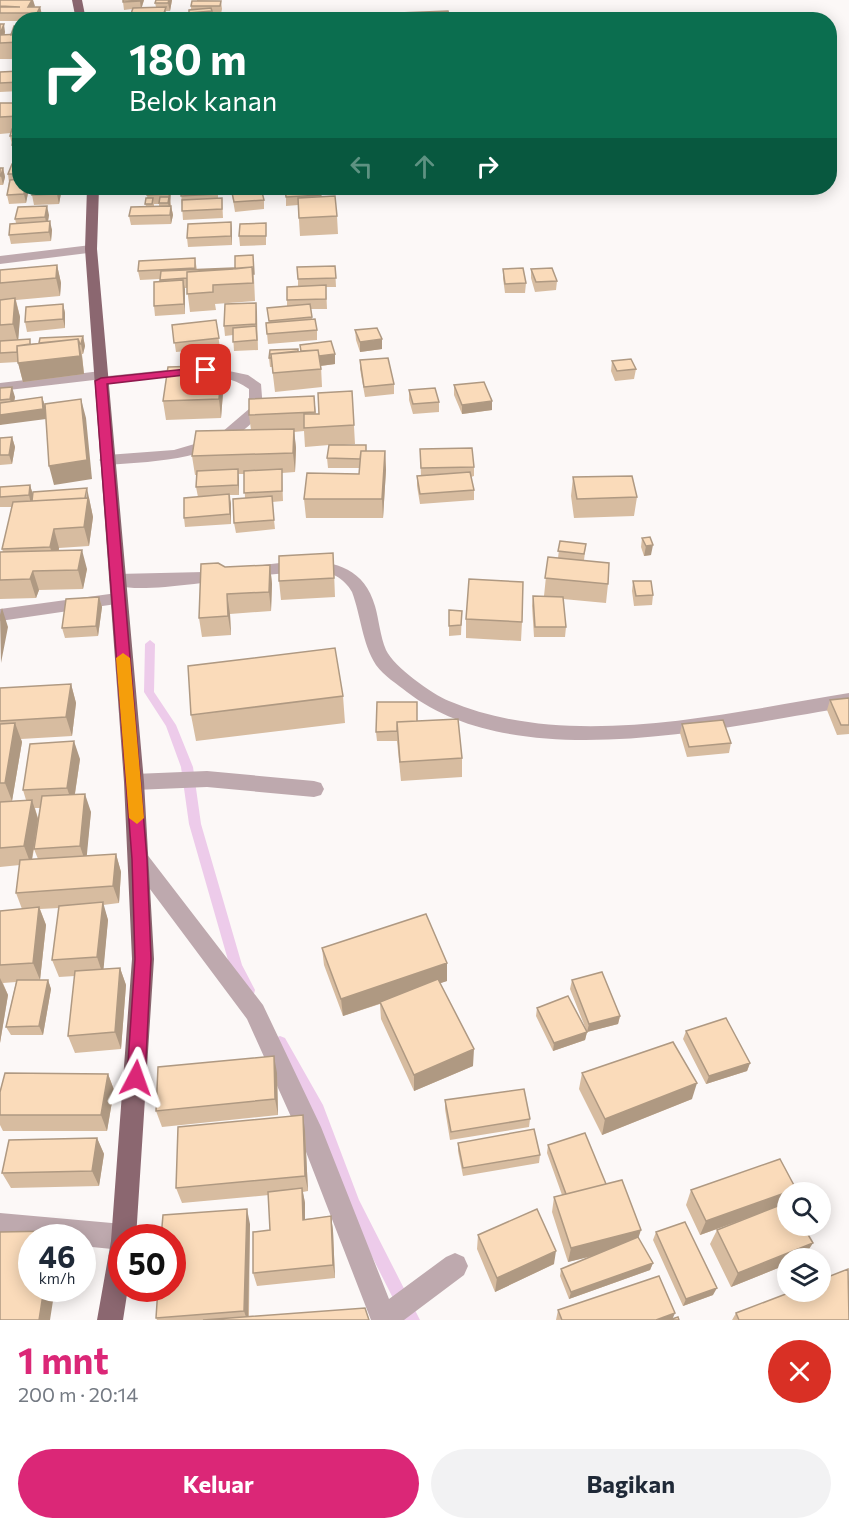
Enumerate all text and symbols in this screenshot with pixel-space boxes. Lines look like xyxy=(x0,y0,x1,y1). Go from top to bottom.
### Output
text: 180 m xyxy=(129,32,247,84)
icon: right xyxy=(30,36,108,114)
text: Belok kanan xyxy=(129,84,277,117)
icon: left xyxy=(345,150,378,183)
icon: ahead xyxy=(408,150,441,183)
icon: right xyxy=(471,150,504,183)
pin xyxy=(180,344,231,395)
icon: arrive xyxy=(189,353,222,386)
position arrow xyxy=(104,1046,168,1110)
map controls xyxy=(777,1182,831,1302)
button: search xyxy=(777,1182,831,1236)
speed limit sign: 50 xyxy=(108,1224,186,1302)
text: 46 xyxy=(39,1237,75,1274)
button: layers xyxy=(777,1248,831,1302)
text: km/h xyxy=(39,1269,75,1287)
text: 1 mnt xyxy=(18,1337,109,1381)
button: close xyxy=(768,1340,831,1403)
text: 200 m · 20:14 xyxy=(18,1382,138,1406)
button: Keluar xyxy=(18,1449,419,1518)
button: Bagikan xyxy=(431,1449,831,1518)

